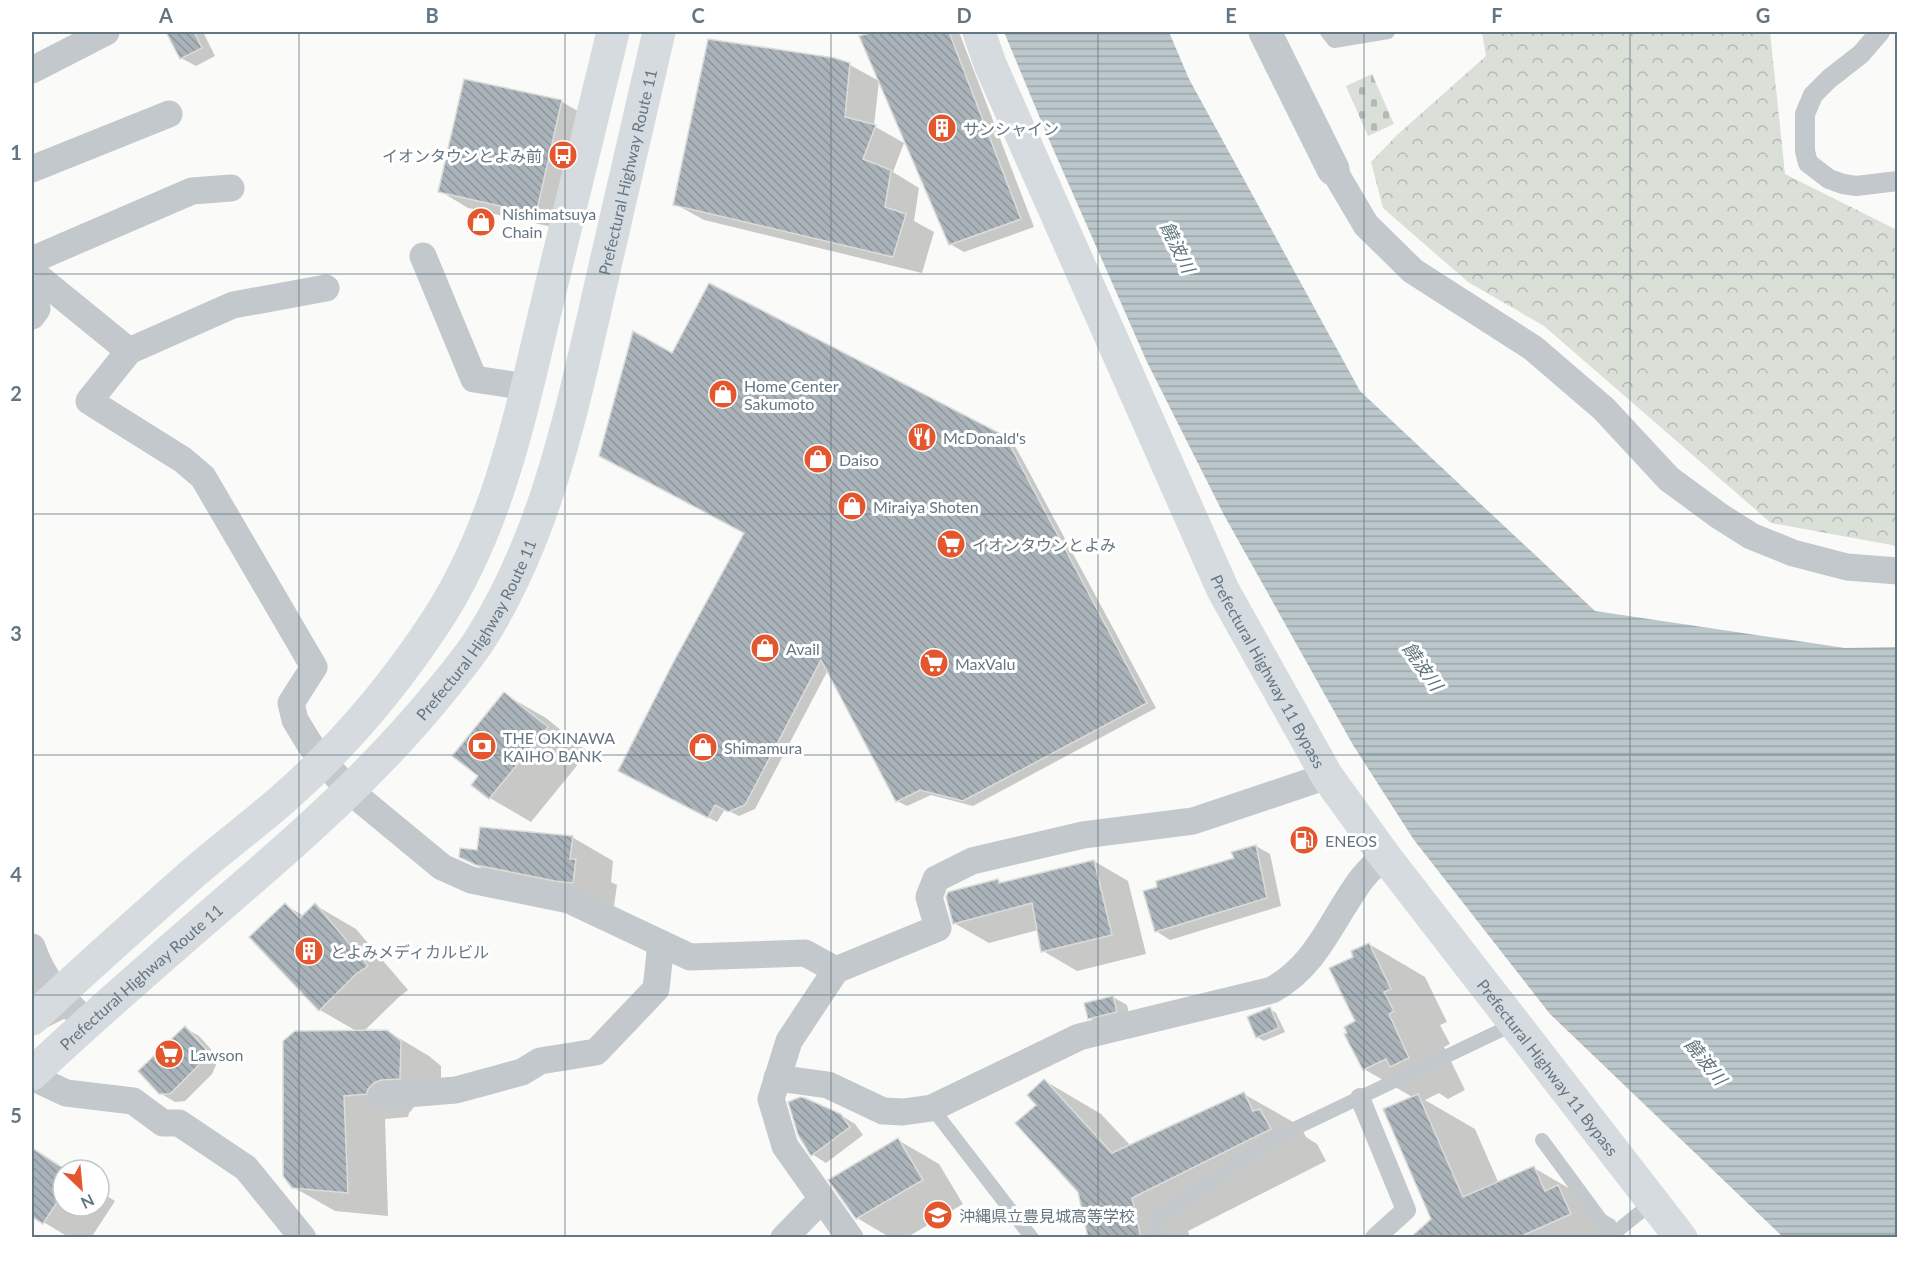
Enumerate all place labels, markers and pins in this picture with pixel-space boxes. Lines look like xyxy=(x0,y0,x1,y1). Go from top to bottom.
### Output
building icon: サンシャイン xyxy=(926,112,958,144)
place label: サンシャイン xyxy=(963,119,1059,138)
bus stop icon: イオンタウンとよみ前 xyxy=(547,139,579,171)
place label: イオンタウンとよみ前 xyxy=(382,146,542,165)
place label: Nishimatsuya Chain xyxy=(502,204,596,241)
shop icon: Nishimatsuya Chain xyxy=(465,206,497,238)
place label: Home Center Sakumoto xyxy=(744,376,839,413)
shop icon: Home Center Sakumoto xyxy=(707,378,739,410)
restaurant icon: McDonald's xyxy=(906,421,938,453)
place label: McDonald's xyxy=(943,428,1026,447)
shop icon: Daiso xyxy=(802,443,834,475)
place label: Daiso xyxy=(839,450,879,469)
shop icon: Miraiya Shoten xyxy=(836,490,868,522)
place label: Miraiya Shoten xyxy=(873,497,979,516)
supermarket icon: イオンタウンとよみ xyxy=(935,528,967,560)
place label: イオンタウンとよみ xyxy=(972,535,1116,554)
shop icon: Avail xyxy=(749,632,781,664)
place label: Avail xyxy=(786,639,820,658)
supermarket icon: MaxValu xyxy=(918,647,950,679)
place label: MaxValu xyxy=(955,654,1015,673)
place label: THE OKINAWA KAIHO BANK xyxy=(503,728,615,765)
bank icon: THE OKINAWA KAIHO BANK xyxy=(466,730,498,762)
shop icon: Shimamura xyxy=(687,731,719,763)
place label: Shimamura xyxy=(724,738,802,757)
fuel station icon: ENEOS xyxy=(1288,824,1320,856)
place label: ENEOS xyxy=(1325,831,1377,850)
building icon: とよみメディカルビル xyxy=(293,935,325,967)
place label: とよみメディカルビル xyxy=(330,942,489,961)
supermarket icon: Lawson xyxy=(153,1038,185,1070)
place label: Lawson xyxy=(190,1045,244,1064)
school or university icon: 沖縄県立豊見城高等学校 xyxy=(922,1199,954,1231)
place label: 沖縄県立豊見城高等学校 xyxy=(959,1206,1135,1225)

